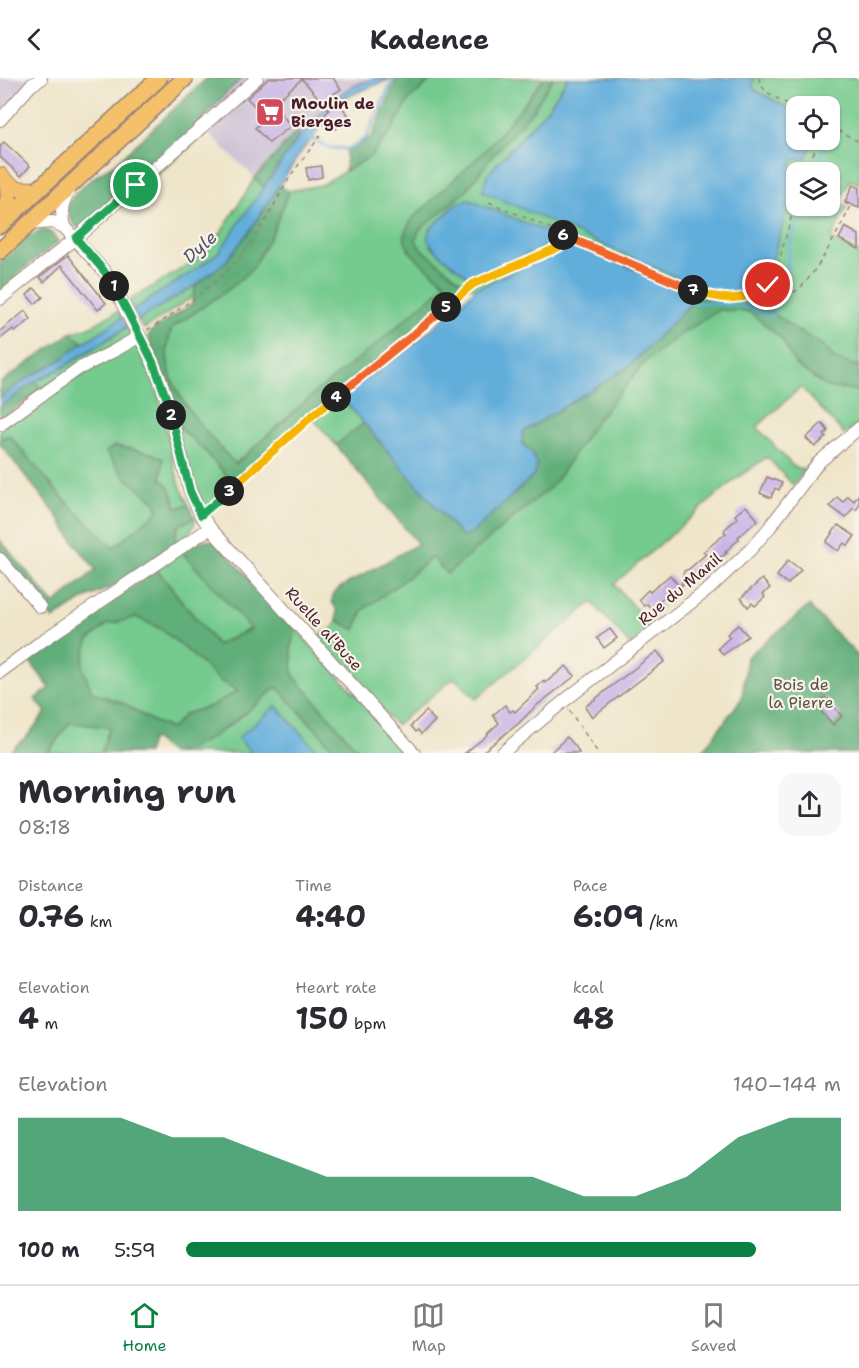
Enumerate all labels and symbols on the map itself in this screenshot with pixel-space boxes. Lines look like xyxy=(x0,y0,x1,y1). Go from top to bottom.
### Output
place label: Moulin de Bierges xyxy=(291,93,375,132)
supermarket icon: Moulin de Bierges xyxy=(254,96,286,128)
pin xyxy=(110,159,161,210)
pin: 6 xyxy=(548,220,578,250)
water label: Dyle xyxy=(178,225,222,269)
pin xyxy=(742,259,793,310)
pin: 1 xyxy=(99,271,129,301)
pin: 7 xyxy=(678,275,708,305)
pin: 5 xyxy=(431,292,461,322)
pin: 4 xyxy=(321,382,351,412)
pin: 2 xyxy=(156,400,186,430)
pin: 3 xyxy=(214,476,244,506)
street label: Rue du Manil xyxy=(634,548,726,630)
street label: Ruelle al'Buse xyxy=(281,583,367,675)
park label: Bois de la Pierre xyxy=(768,674,834,713)

